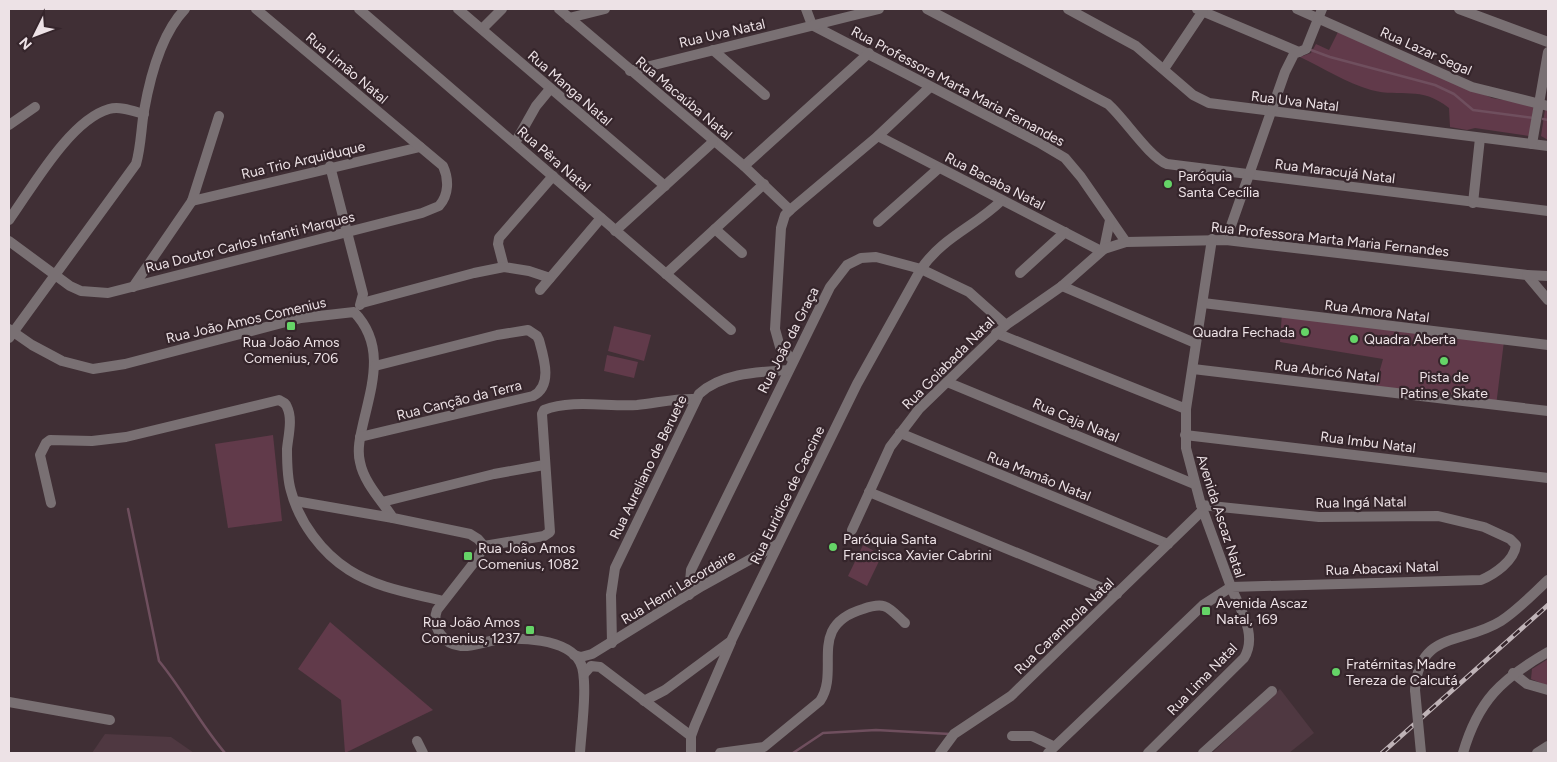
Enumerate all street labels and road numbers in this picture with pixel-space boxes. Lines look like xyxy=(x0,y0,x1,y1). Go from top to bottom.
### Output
street label: Rua Uva Natal xyxy=(677,15,767,52)
street label: Rua Professora Marta Maria Fernandes xyxy=(848,23,1067,150)
street label: Rua Lazar Segal xyxy=(1377,24,1474,79)
street label: Rua Limão Natal xyxy=(302,29,391,108)
street label: Rua Manga Natal xyxy=(524,47,615,130)
street label: Rua Macaúba Natal xyxy=(632,53,735,144)
street label: Rua Uva Natal xyxy=(1250,88,1340,115)
street label: Rua Pêra Natal xyxy=(514,123,594,196)
street label: Rua Trio Arquiduque xyxy=(239,138,367,183)
street label: Rua Bacaba Natal xyxy=(942,149,1048,214)
street label: Rua Maracujá Natal xyxy=(1274,156,1396,187)
street label: Rua Doutor Carlos Infanti Marques xyxy=(144,208,356,277)
street label: Rua Professora Marta Maria Fernandes xyxy=(1210,219,1450,260)
street label: Rua João da Graça xyxy=(754,284,823,396)
street label: Rua João Amos Comenius xyxy=(164,294,328,347)
street label: Rua Amora Natal xyxy=(1324,297,1430,326)
street label: Rua Goiabada Natal xyxy=(899,314,998,413)
street label: Rua Abricó Natal xyxy=(1274,357,1380,386)
street label: Rua Canção da Terra xyxy=(395,377,523,424)
street label: Rua Aureliano de Beruete xyxy=(606,392,691,542)
street label: Rua Caja Natal xyxy=(1030,395,1122,446)
street label: Rua Euridice de Caccine xyxy=(747,423,829,567)
street label: Rua Imbu Natal xyxy=(1319,428,1417,457)
street label: Rua Mamão Natal xyxy=(985,448,1093,505)
street label: Avenida Ascaz Natal xyxy=(1193,452,1248,580)
street label: Rua Ingá Natal xyxy=(1315,493,1407,512)
street label: Rua Henri Lacordaire xyxy=(618,546,739,628)
street label: Rua Abacaxi Natal xyxy=(1325,558,1439,579)
street label: Rua Carambola Natal xyxy=(1011,575,1118,678)
street label: Rua Lima Natal xyxy=(1164,640,1241,719)

